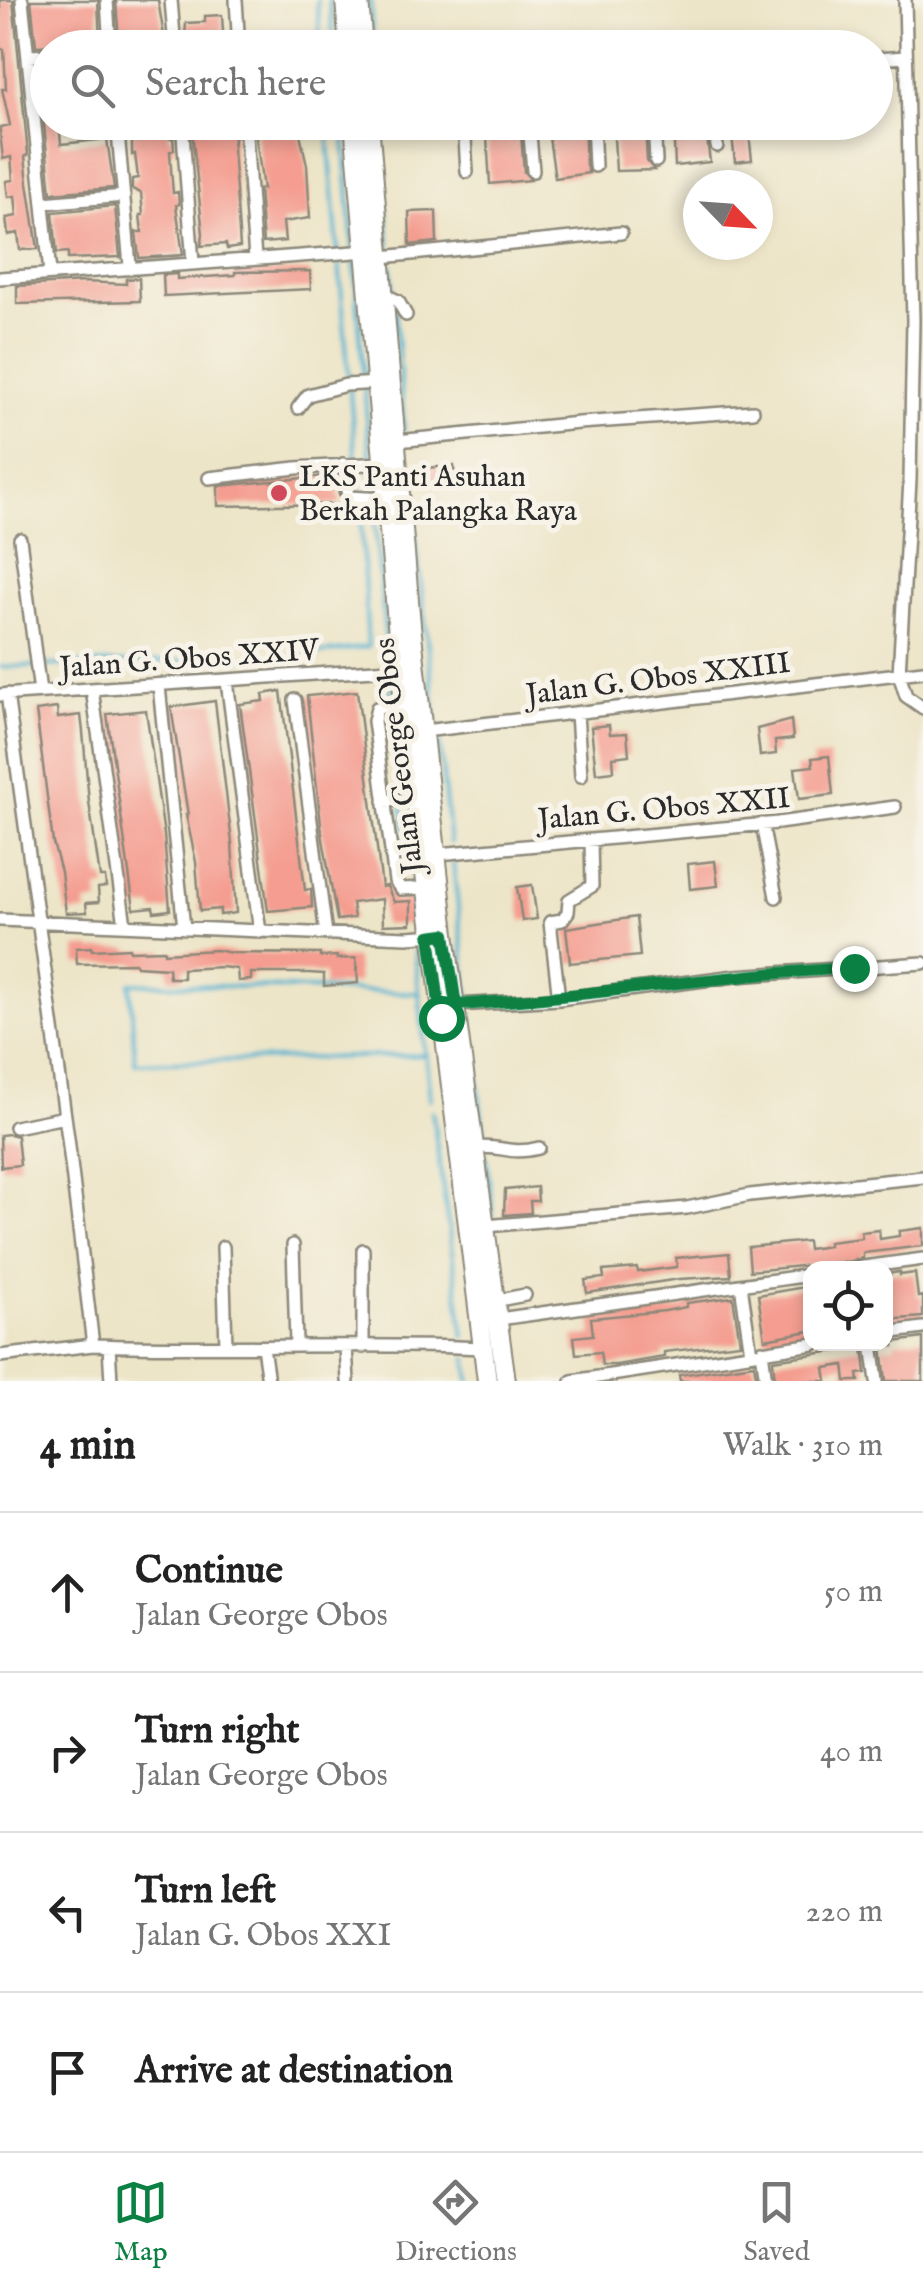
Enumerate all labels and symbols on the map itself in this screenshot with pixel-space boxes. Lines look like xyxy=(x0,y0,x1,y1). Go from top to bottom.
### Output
north arrow xyxy=(683,170,773,260)
place label: LKS Panti Asuhan Berkah Palangka Raya xyxy=(299,459,577,531)
marker: LKS Panti Asuhan Berkah Palangka Raya xyxy=(268,482,290,504)
street label: Jalan G. Obos XXIV xyxy=(55,632,321,688)
street label: Jalan George Obos xyxy=(367,636,434,879)
street label: Jalan G. Obos XXIII xyxy=(521,645,793,715)
street label: Jalan G. Obos XXII xyxy=(533,780,792,840)
route end xyxy=(832,946,878,992)
route start xyxy=(419,996,465,1042)

